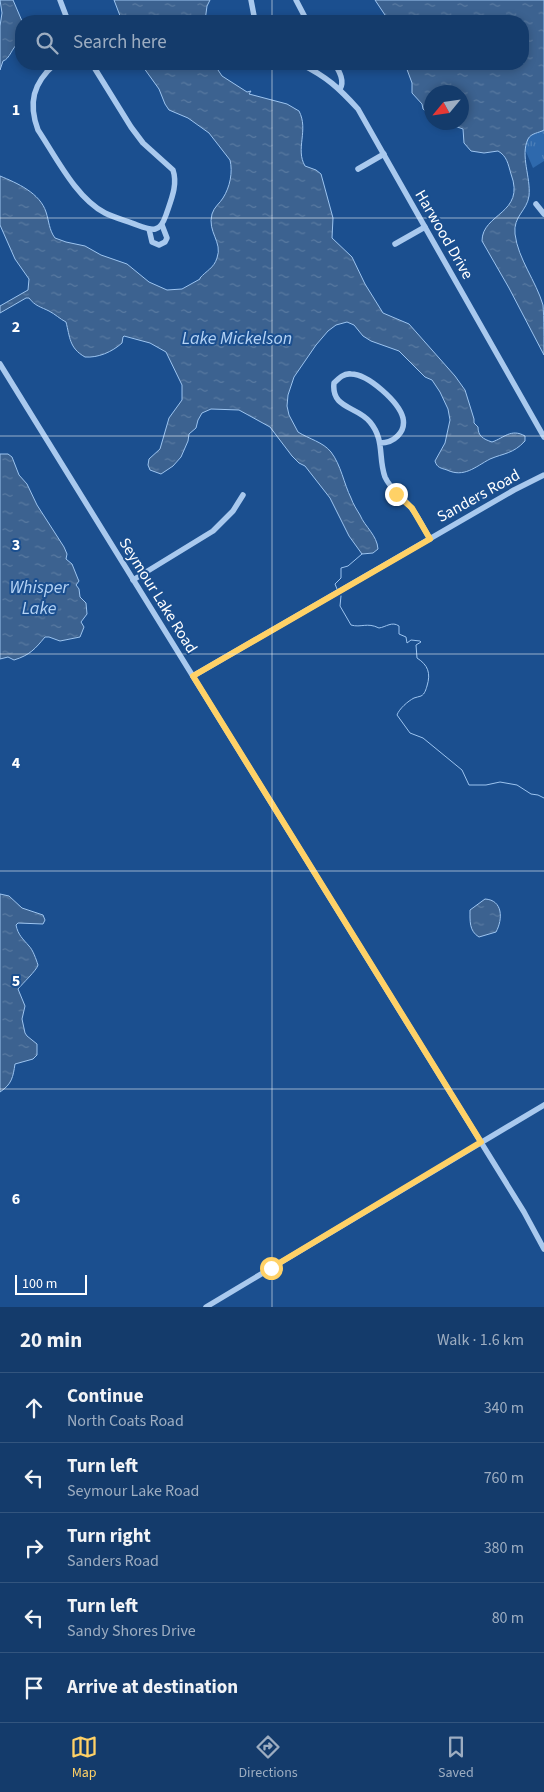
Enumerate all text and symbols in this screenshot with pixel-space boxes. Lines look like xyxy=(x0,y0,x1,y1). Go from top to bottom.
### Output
search box xyxy=(15,15,529,70)
icon: search xyxy=(33,29,61,57)
text: Search here xyxy=(73,29,167,56)
north arrow xyxy=(424,85,469,130)
text: 1 xyxy=(12,99,20,121)
street label: Harwood Drive xyxy=(410,186,479,283)
text: 2 xyxy=(12,316,20,338)
water label: Lake Mickelson xyxy=(182,326,292,351)
street label: Sanders Road xyxy=(433,464,524,528)
route end xyxy=(385,483,408,506)
text: 3 xyxy=(12,534,20,556)
street label: Seymour Lake Road xyxy=(114,534,203,657)
water label: Whisper Lake xyxy=(10,575,69,621)
text: 4 xyxy=(12,752,21,774)
text: 5 xyxy=(12,970,20,992)
text: 6 xyxy=(12,1188,20,1210)
route start xyxy=(260,1257,283,1280)
scale bar xyxy=(15,1272,88,1295)
text: 100 m xyxy=(22,1274,57,1294)
text: 20 min xyxy=(20,1325,82,1355)
text: Walk · 1.6 km xyxy=(437,1329,524,1351)
text: Continue xyxy=(67,1383,144,1410)
icon: ahead xyxy=(20,1394,48,1422)
text: 340 m xyxy=(484,1397,524,1419)
text: North Coats Road xyxy=(67,1410,184,1432)
text: Turn left xyxy=(67,1453,138,1480)
icon: left xyxy=(20,1464,48,1492)
text: 760 m xyxy=(484,1467,524,1489)
text: Seymour Lake Road xyxy=(67,1480,199,1502)
text: Turn right xyxy=(67,1523,151,1550)
icon: right xyxy=(20,1534,48,1562)
text: 380 m xyxy=(484,1537,524,1559)
text: Sanders Road xyxy=(67,1550,159,1572)
text: Turn left xyxy=(67,1593,138,1620)
icon: left xyxy=(20,1604,48,1632)
text: 80 m xyxy=(492,1607,524,1629)
text: Sandy Shores Drive xyxy=(67,1620,196,1642)
icon: arrive xyxy=(20,1674,48,1702)
text: Arrive at destination xyxy=(67,1674,238,1701)
tab: Map xyxy=(70,1733,98,1783)
tab: Directions xyxy=(238,1733,298,1783)
tab: Saved xyxy=(438,1733,474,1783)

